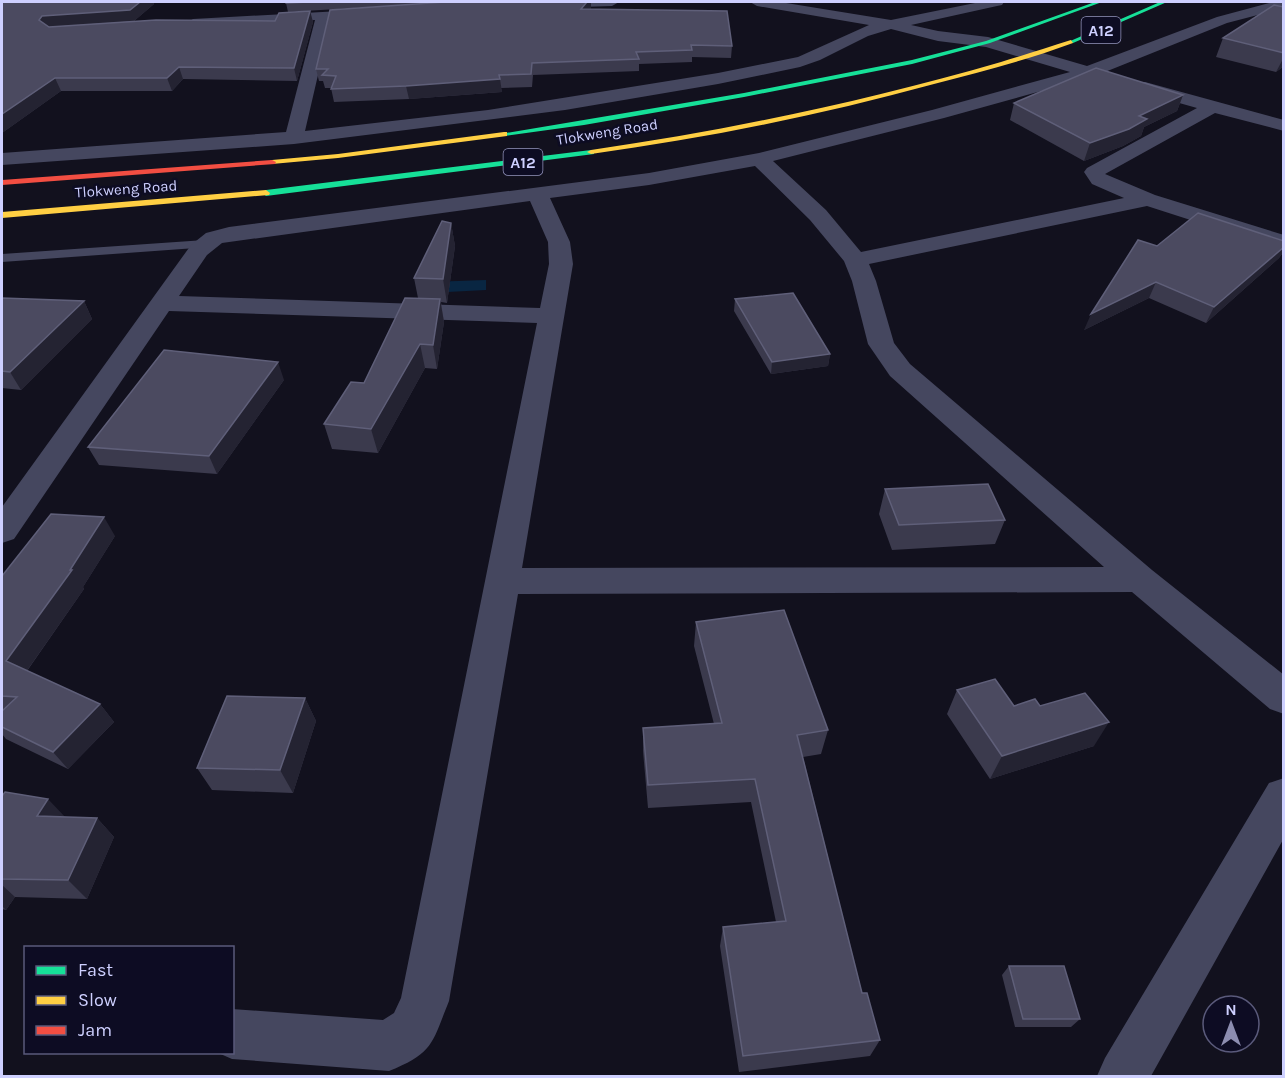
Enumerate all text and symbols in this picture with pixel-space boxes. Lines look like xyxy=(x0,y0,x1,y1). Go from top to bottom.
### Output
road number: A12 xyxy=(1082,17,1120,43)
street label: Tlokweng Road xyxy=(555,115,659,149)
road number: A12 xyxy=(504,149,542,175)
street label: Tlokweng Road xyxy=(74,176,178,202)
legend xyxy=(24,946,234,1054)
text: Fast xyxy=(78,959,113,981)
text: Slow xyxy=(78,989,117,1011)
north arrow xyxy=(1201,994,1261,1054)
text: N xyxy=(1225,1000,1237,1019)
text: Jam xyxy=(78,1019,112,1041)

